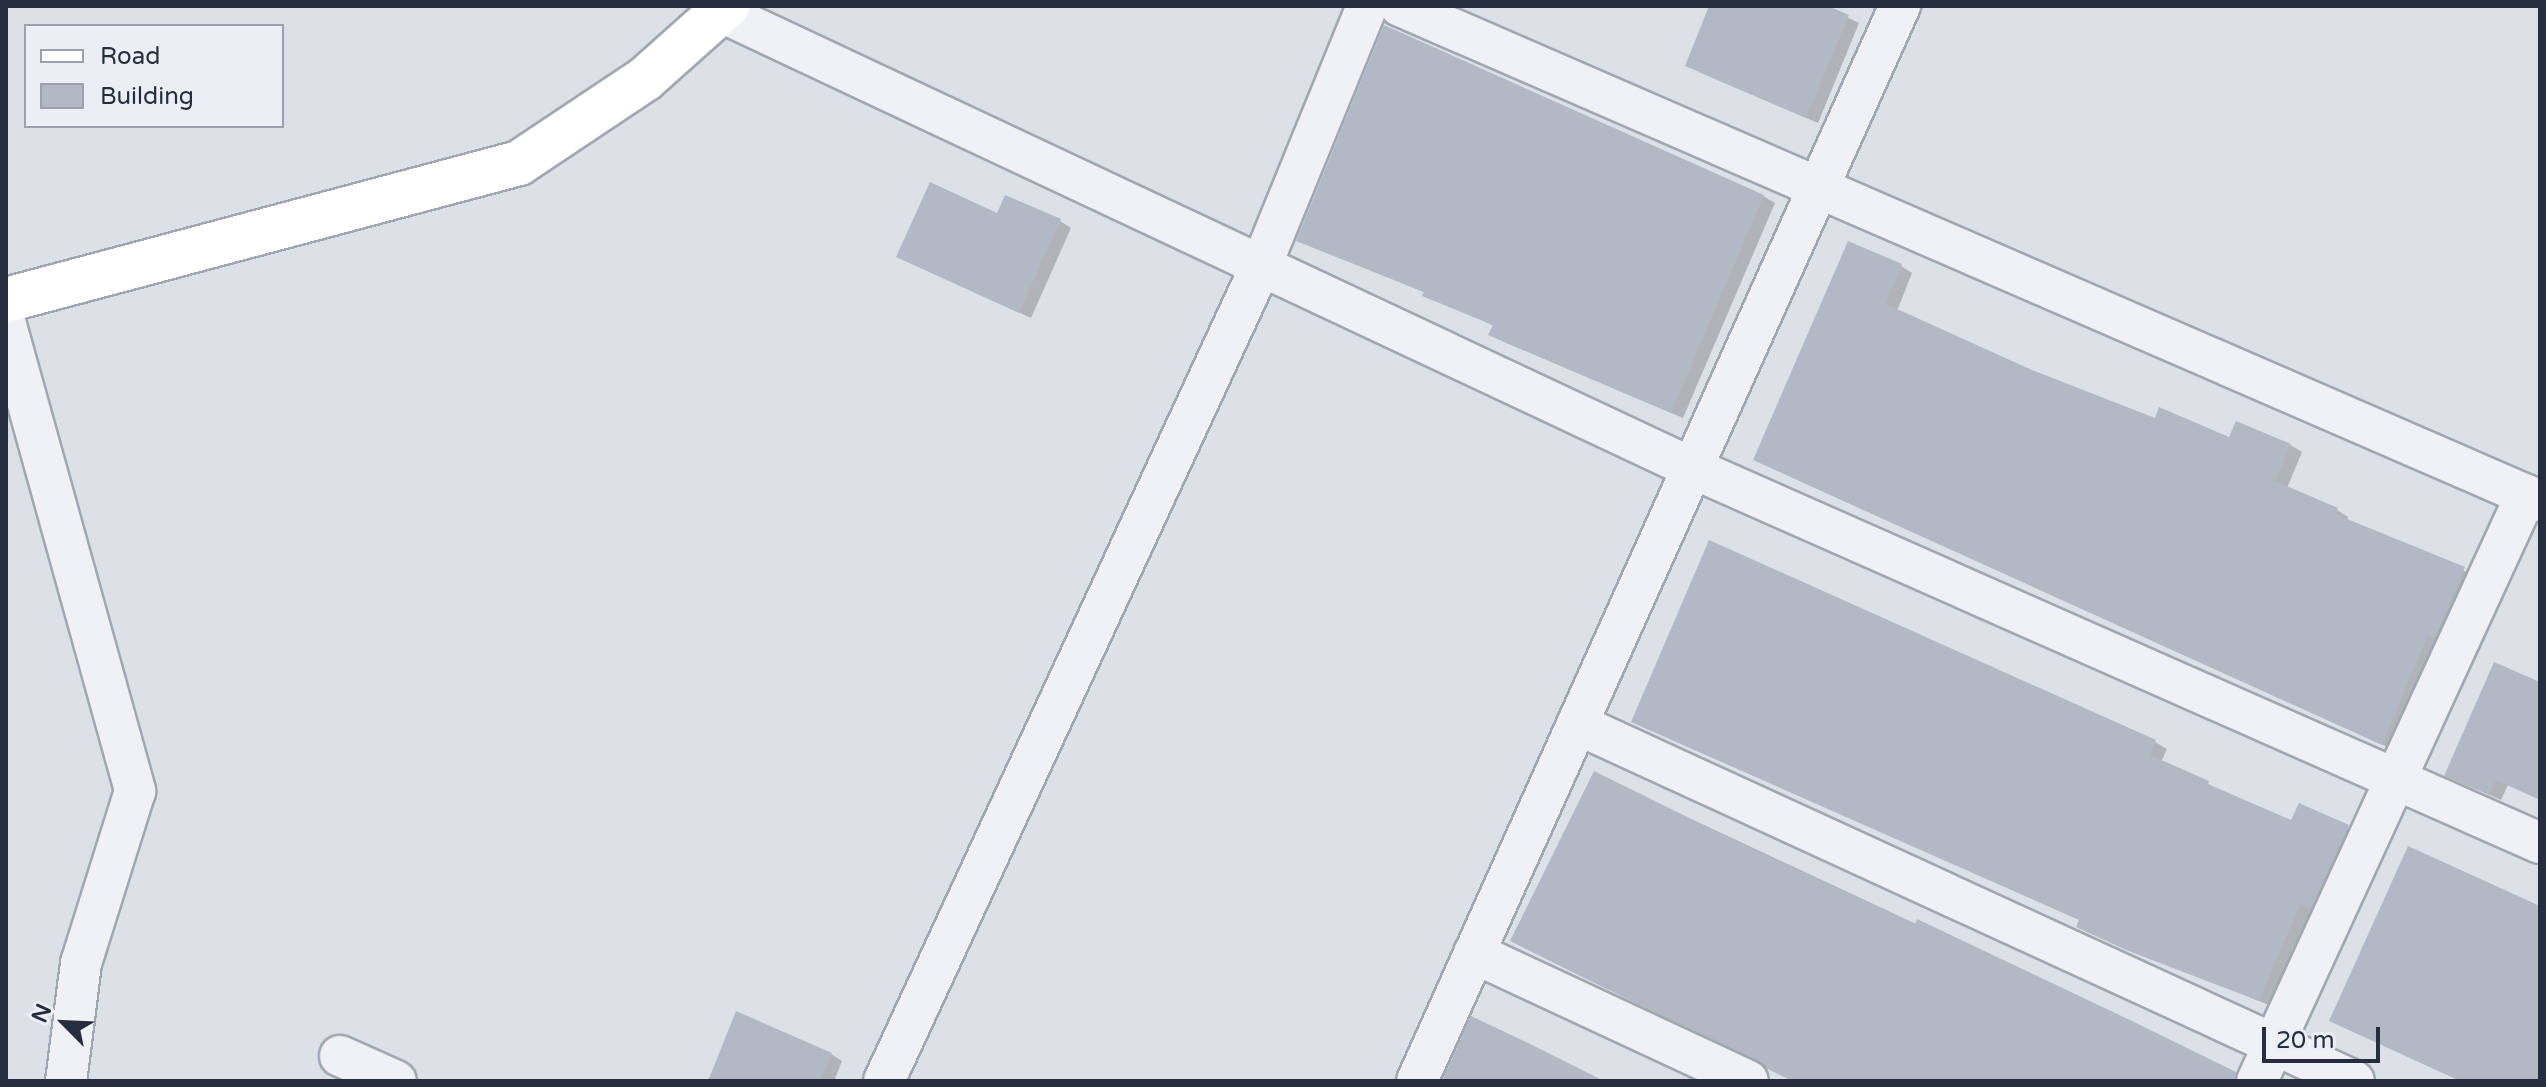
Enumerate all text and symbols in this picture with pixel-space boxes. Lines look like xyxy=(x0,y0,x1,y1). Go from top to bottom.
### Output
legend xyxy=(24,24,284,128)
text: Road xyxy=(100,42,160,71)
text: Building xyxy=(100,82,194,111)
north arrow xyxy=(24,983,104,1063)
text: N xyxy=(27,1000,58,1027)
scale bar xyxy=(2266,1011,2384,1061)
text: 20 m xyxy=(2276,1026,2334,1055)

